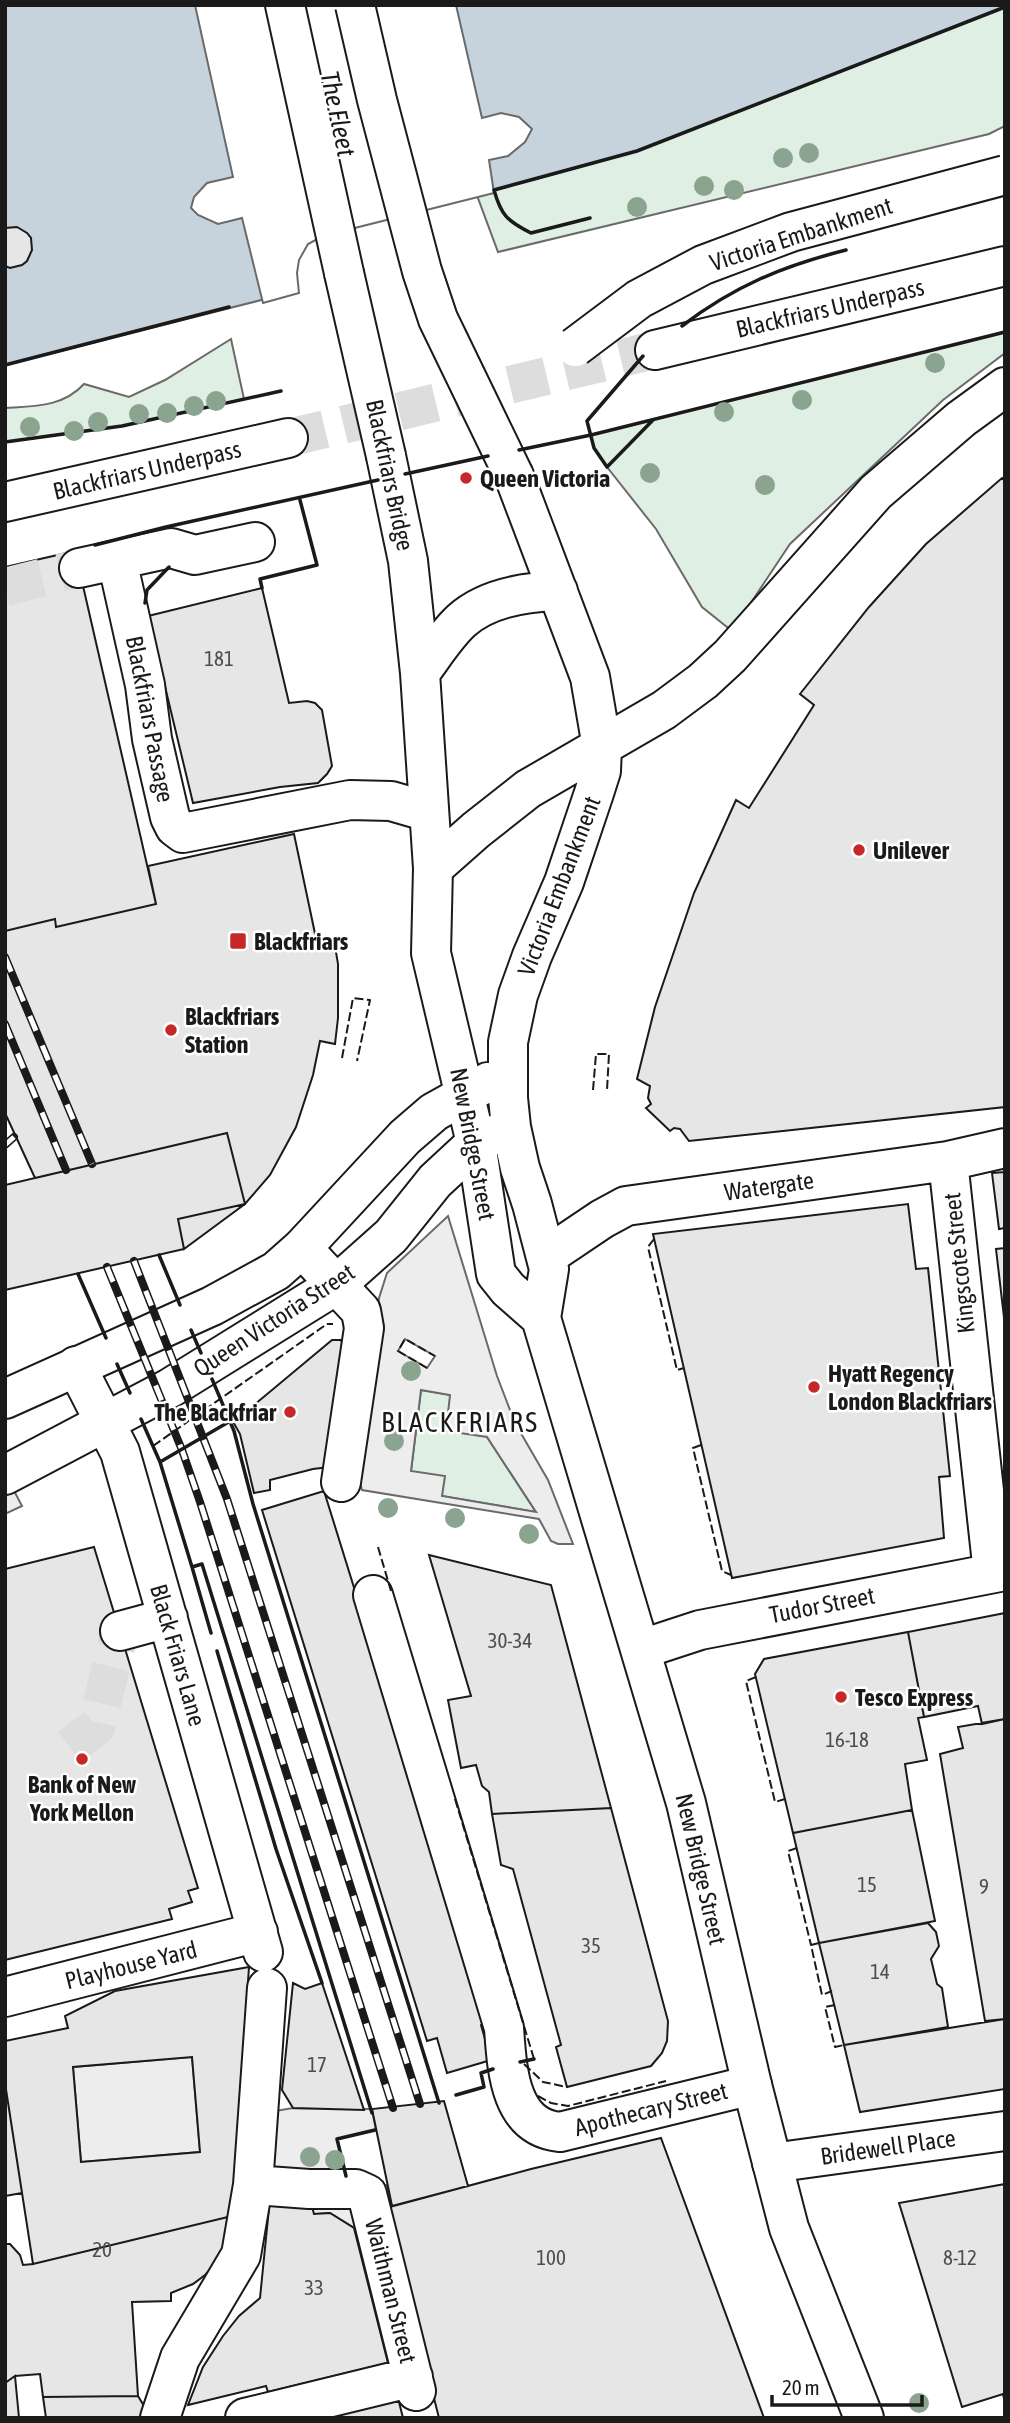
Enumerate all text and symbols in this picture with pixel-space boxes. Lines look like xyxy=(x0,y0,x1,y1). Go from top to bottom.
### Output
water label: The Fleet xyxy=(314,69,362,160)
street label: Victoria Embankment xyxy=(706,192,896,276)
street label: Blackfriars Underpass xyxy=(733,273,927,343)
street label: Blackfriars Bridge xyxy=(361,397,419,553)
street label: Blackfriars Underpass xyxy=(50,435,244,505)
place label: Queen Victoria xyxy=(480,465,610,492)
marker: Queen Victoria xyxy=(458,470,474,486)
street label: Blackfriars Passage xyxy=(121,634,179,804)
house number: 181 xyxy=(204,646,234,670)
street label: Victoria Embankment xyxy=(512,792,606,980)
place label: Unilever xyxy=(873,837,950,864)
marker: Unilever xyxy=(851,842,867,858)
place label: Blackfriars xyxy=(254,928,349,955)
marker: Blackfriars xyxy=(228,931,248,951)
place label: Blackfriars Station xyxy=(185,1003,280,1058)
marker: Blackfriars Station xyxy=(163,1022,179,1038)
street label: New Bridge Street xyxy=(445,1066,501,1222)
street label: Watergate xyxy=(722,1166,816,1206)
street label: Kingscote Street xyxy=(938,1191,980,1335)
street label: Queen Victoria Street xyxy=(189,1258,359,1382)
place label: Hyatt Regency London Blackfriars xyxy=(828,1360,993,1415)
marker: Hyatt Regency London Blackfriars xyxy=(806,1379,822,1395)
place label: The Blackfriar xyxy=(154,1399,277,1426)
marker: The Blackfriar xyxy=(282,1404,298,1420)
district label: BLACKFRIARS xyxy=(381,1406,539,1438)
street label: Black Friars Lane xyxy=(145,1581,211,1729)
street label: Tudor Street xyxy=(767,1582,877,1628)
house number: 30-34 xyxy=(488,1628,532,1652)
place label: Tesco Express xyxy=(855,1684,974,1711)
marker: Tesco Express xyxy=(833,1689,849,1705)
house number: 16-18 xyxy=(825,1727,869,1751)
marker: Bank of New York Mellon xyxy=(74,1751,90,1767)
place label: Bank of New York Mellon xyxy=(28,1771,137,1826)
street label: New Bridge Street xyxy=(670,1791,732,1947)
house number: 15 xyxy=(857,1872,877,1896)
house number: 9 xyxy=(979,1874,989,1898)
house number: 35 xyxy=(581,1933,601,1957)
street label: Playhouse Yard xyxy=(62,1936,200,1994)
house number: 14 xyxy=(870,1959,890,1983)
house number: 17 xyxy=(307,2052,327,2076)
street label: Apothecary Street xyxy=(572,2077,730,2141)
street label: Bridewell Place xyxy=(819,2124,957,2170)
street label: Waithman Street xyxy=(360,2216,422,2366)
house number: 20 xyxy=(92,2237,112,2261)
house number: 100 xyxy=(536,2245,566,2269)
house number: 8-12 xyxy=(943,2245,977,2269)
house number: 33 xyxy=(304,2275,324,2299)
scale bar xyxy=(772,2364,922,2408)
text: 20 m xyxy=(782,2375,820,2399)

